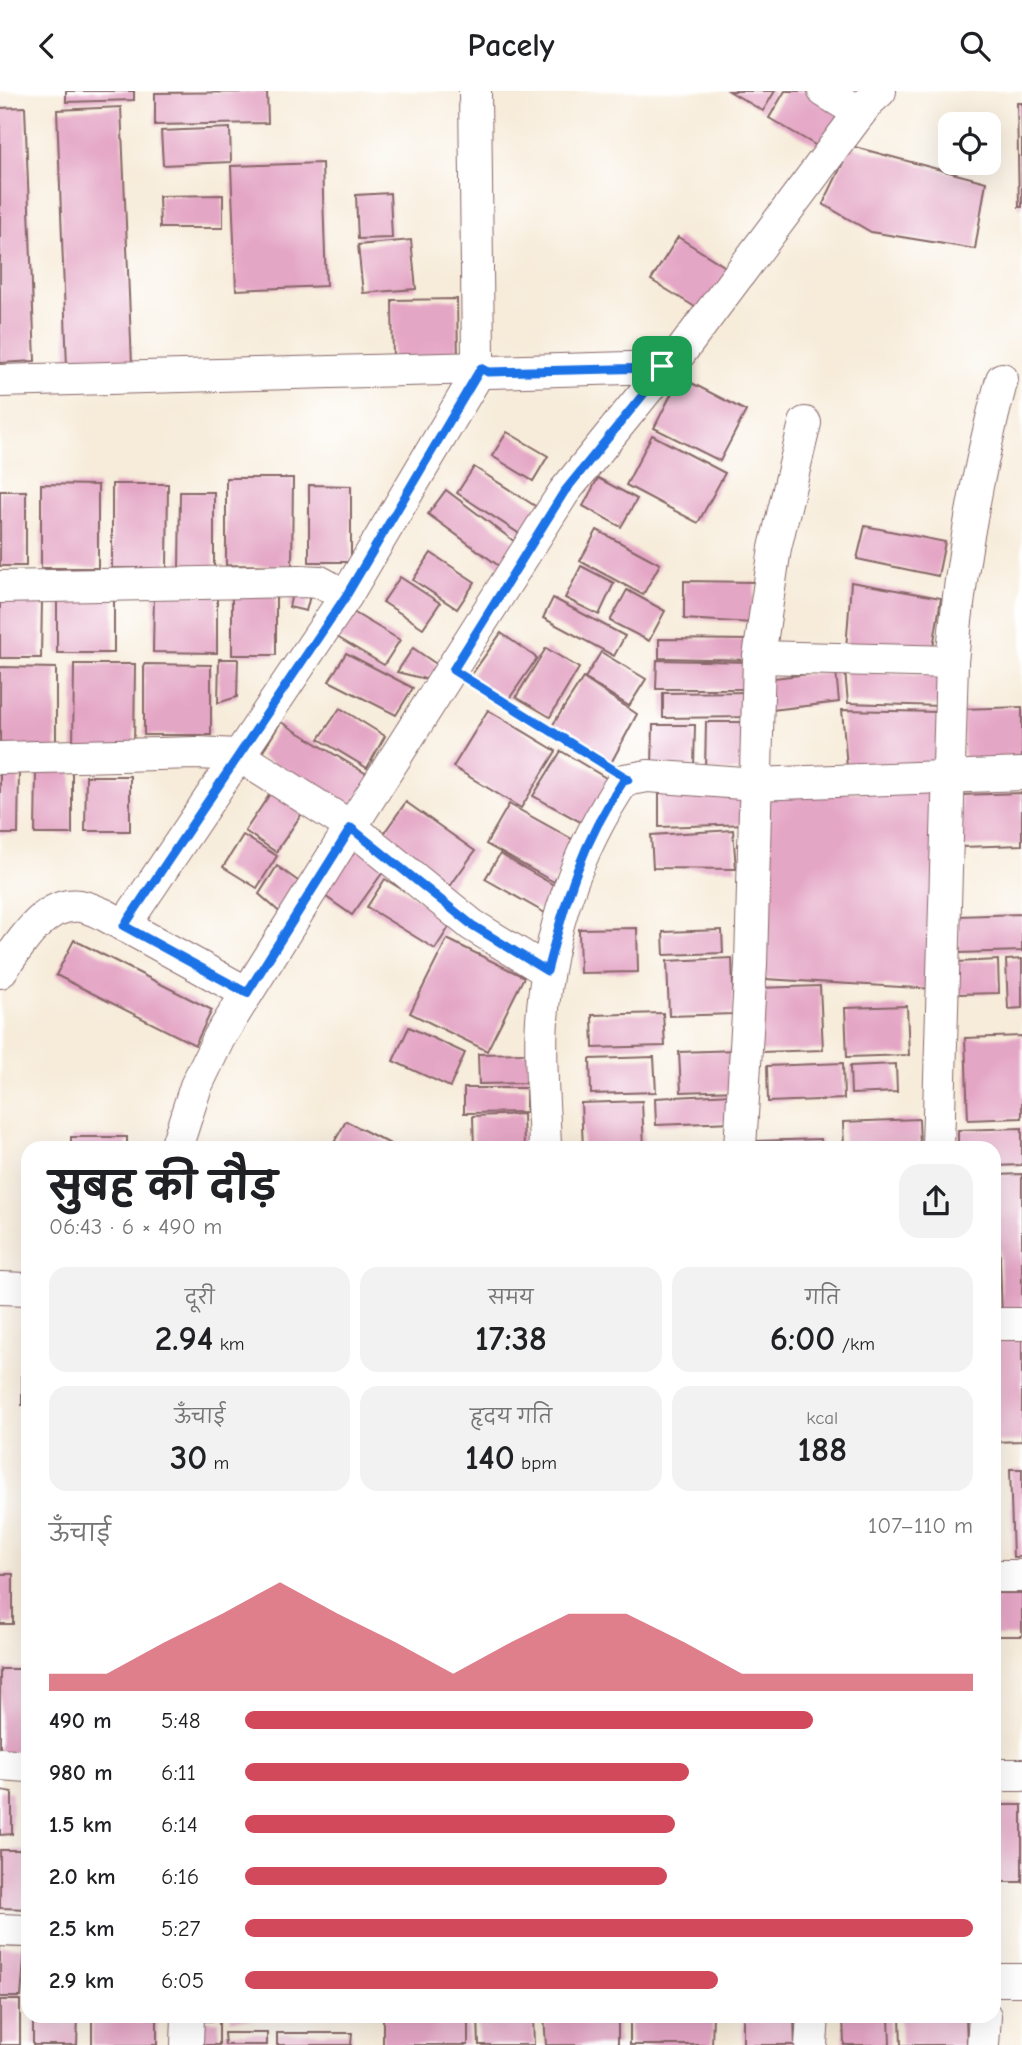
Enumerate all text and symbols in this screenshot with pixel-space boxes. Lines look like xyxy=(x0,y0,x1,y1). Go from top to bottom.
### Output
icon: back xyxy=(28,27,66,65)
text: Pacely xyxy=(468,27,554,64)
icon: search xyxy=(956,27,994,65)
map controls xyxy=(938,112,1001,175)
button: locate xyxy=(938,112,1001,175)
pin xyxy=(632,336,692,396)
icon: arrive xyxy=(643,347,681,385)
button: share xyxy=(899,1164,973,1238)
text: सुबह की दौड़ xyxy=(49,1165,277,1209)
text: 06:43 · 6 × 490 m xyxy=(49,1213,222,1240)
text: दूरी xyxy=(185,1287,215,1309)
text: समय xyxy=(488,1287,534,1309)
text: गति xyxy=(805,1287,840,1309)
text: 2.94 xyxy=(155,1318,213,1359)
text: 17:38 xyxy=(475,1318,547,1359)
text: 6:00 xyxy=(770,1318,835,1359)
text: km xyxy=(213,1333,245,1355)
text: /km xyxy=(835,1333,875,1355)
text: ऊँचाई xyxy=(174,1406,225,1428)
text: हृदय गति xyxy=(470,1406,552,1428)
text: kcal xyxy=(806,1407,838,1429)
text: 188 xyxy=(798,1429,847,1470)
text: 30 xyxy=(170,1437,207,1478)
text: 140 xyxy=(465,1437,515,1478)
text: m xyxy=(207,1452,229,1474)
text: bpm xyxy=(515,1452,557,1474)
text: 107–110 m xyxy=(868,1512,973,1539)
text: ऊँचाई xyxy=(49,1520,111,1547)
text: 490 m xyxy=(49,1707,111,1734)
text: 5:48 xyxy=(161,1707,201,1734)
text: 980 m xyxy=(49,1759,112,1786)
text: 6:11 xyxy=(161,1759,196,1786)
text: 1.5 km xyxy=(49,1811,112,1838)
text: 6:14 xyxy=(161,1811,198,1838)
text: 2.0 km xyxy=(49,1863,115,1890)
text: 6:16 xyxy=(161,1863,199,1890)
text: 2.5 km xyxy=(49,1915,115,1942)
text: 5:27 xyxy=(161,1915,201,1942)
text: 2.9 km xyxy=(49,1967,114,1994)
text: 6:05 xyxy=(161,1967,204,1994)

